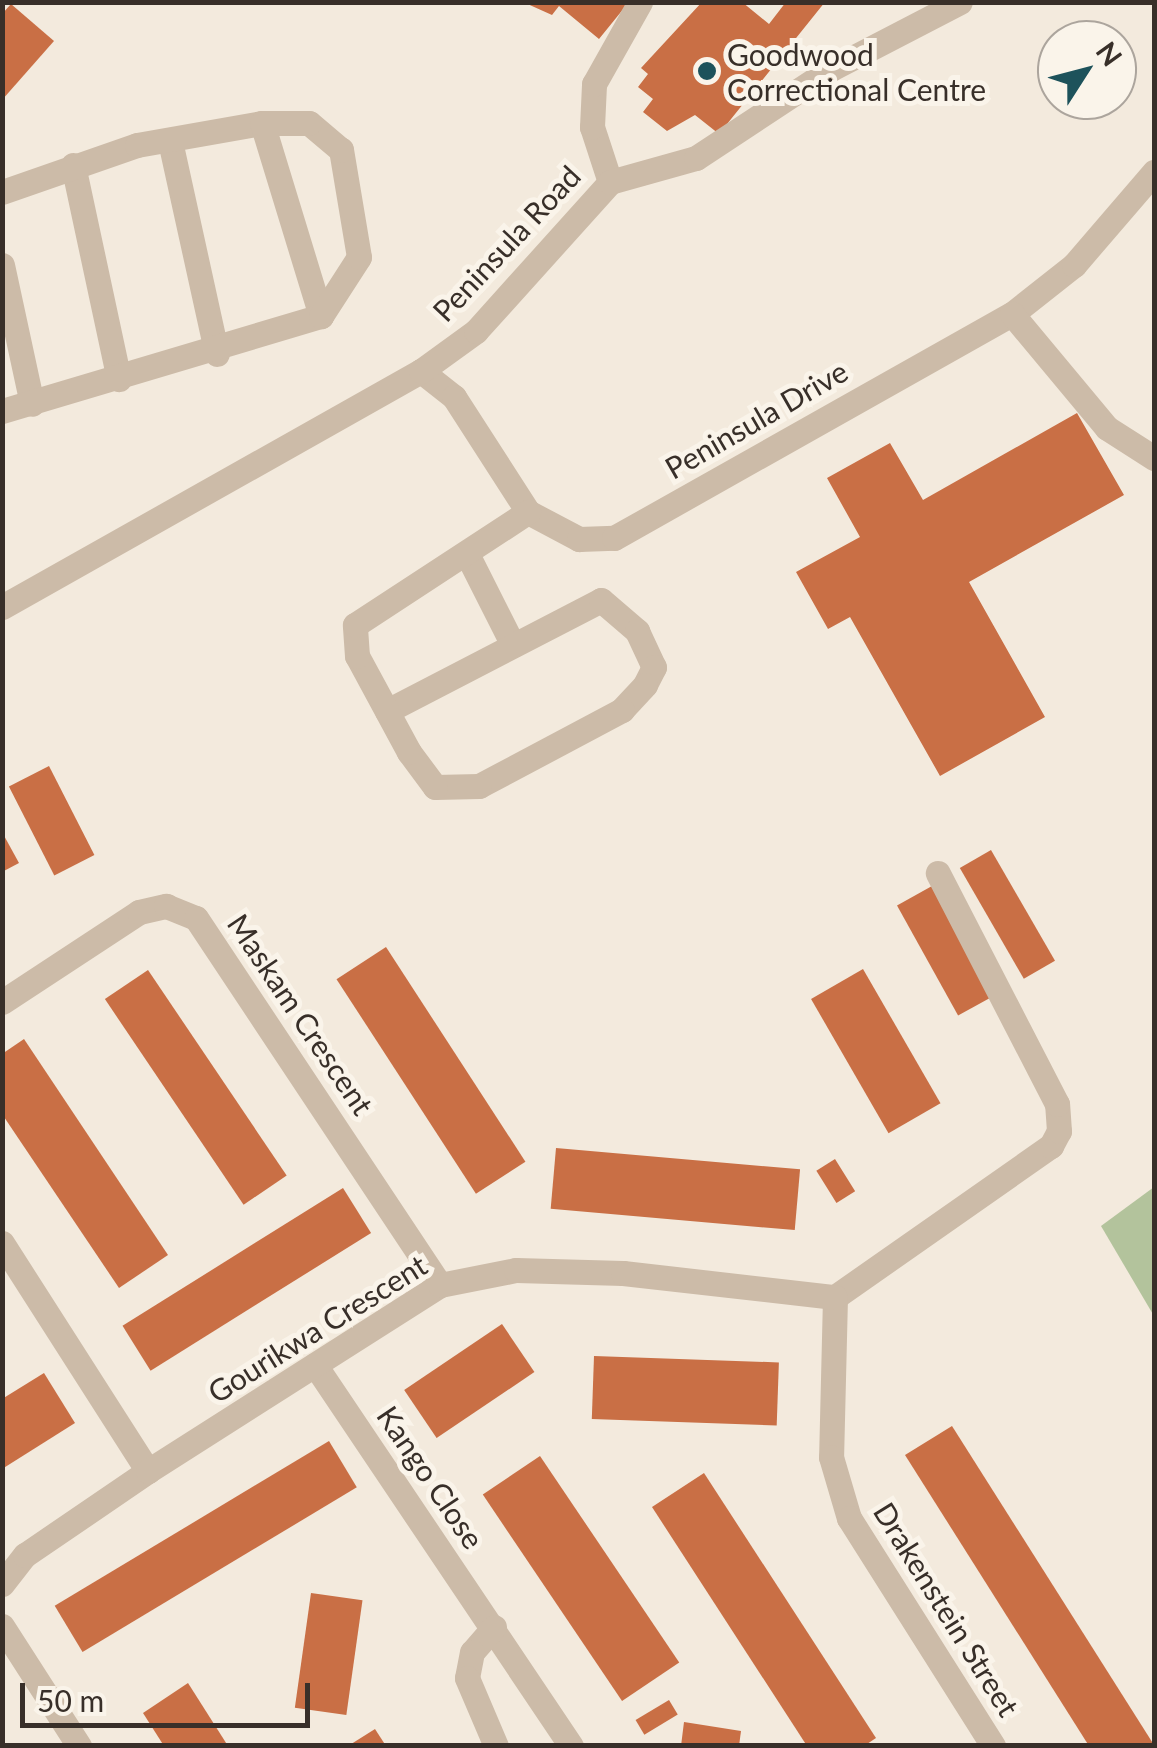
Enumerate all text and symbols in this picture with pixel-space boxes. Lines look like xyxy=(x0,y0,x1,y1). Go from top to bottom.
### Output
north arrow xyxy=(1037,20,1137,120)
text: N xyxy=(1090,35,1130,72)
place label: Goodwood Correctional Centre xyxy=(727,36,986,106)
marker: Goodwood Correctional Centre xyxy=(696,60,718,82)
street label: Peninsula Road xyxy=(425,158,587,328)
street label: Peninsula Drive xyxy=(658,352,854,486)
street label: Maskam Crescent xyxy=(221,907,381,1121)
street label: Gourikwa Crescent xyxy=(201,1246,433,1410)
street label: Kango Close xyxy=(370,1399,492,1555)
street label: Drakenstein Street xyxy=(867,1496,1027,1722)
scale bar xyxy=(25,1663,315,1725)
text: 50 m xyxy=(37,1682,104,1718)

